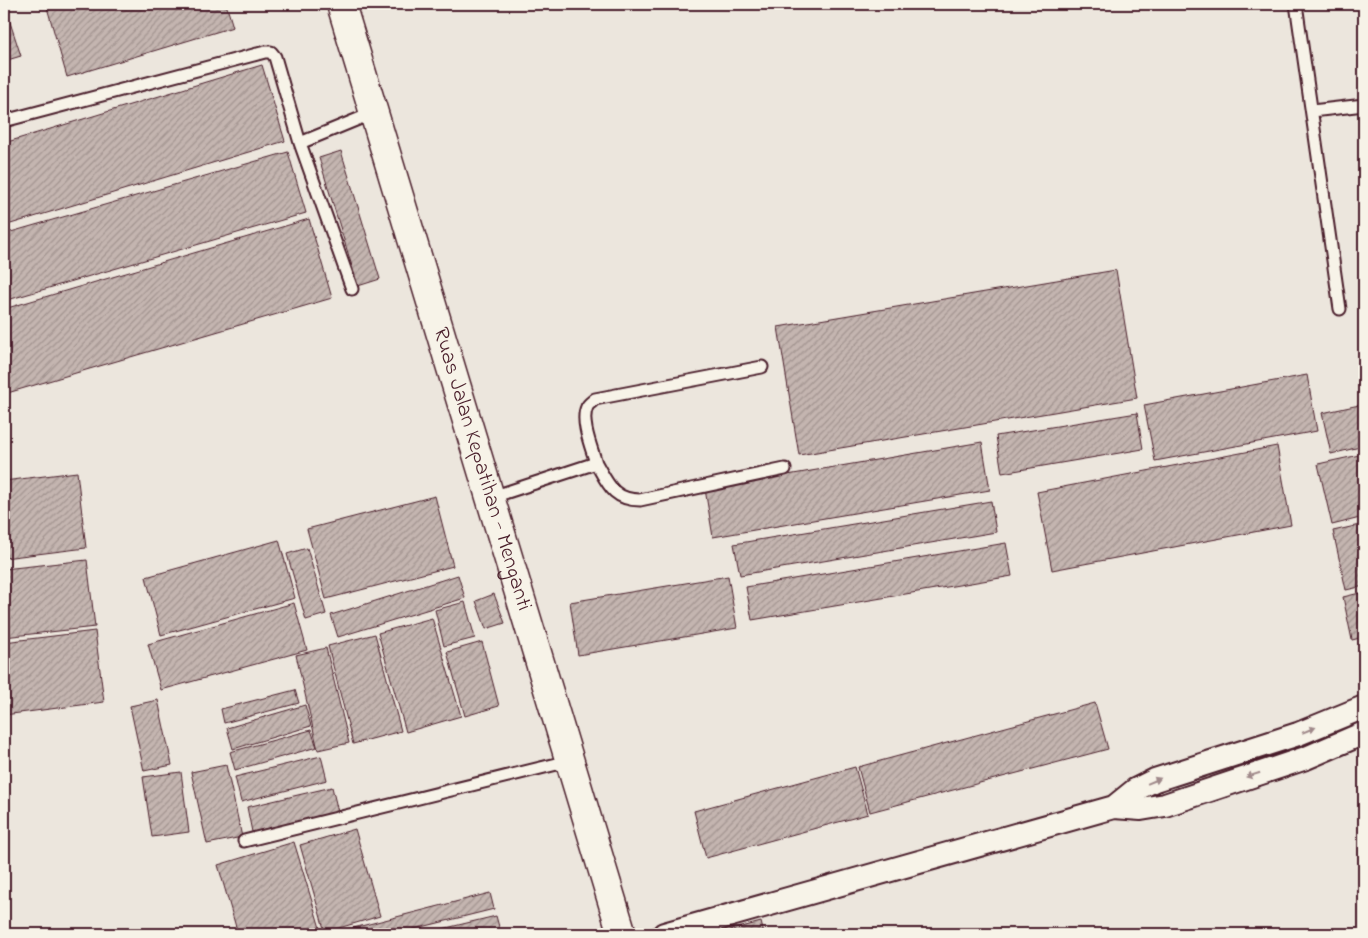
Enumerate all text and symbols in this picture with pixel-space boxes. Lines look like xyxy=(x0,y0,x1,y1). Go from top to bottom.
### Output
street label: Ruas Jalan Kepatihan - Menganti xyxy=(424,324,539,615)
one-way arrow xyxy=(1301,726,1316,733)
one-way arrow xyxy=(1246,772,1261,780)
one-way arrow xyxy=(1147,776,1161,784)

